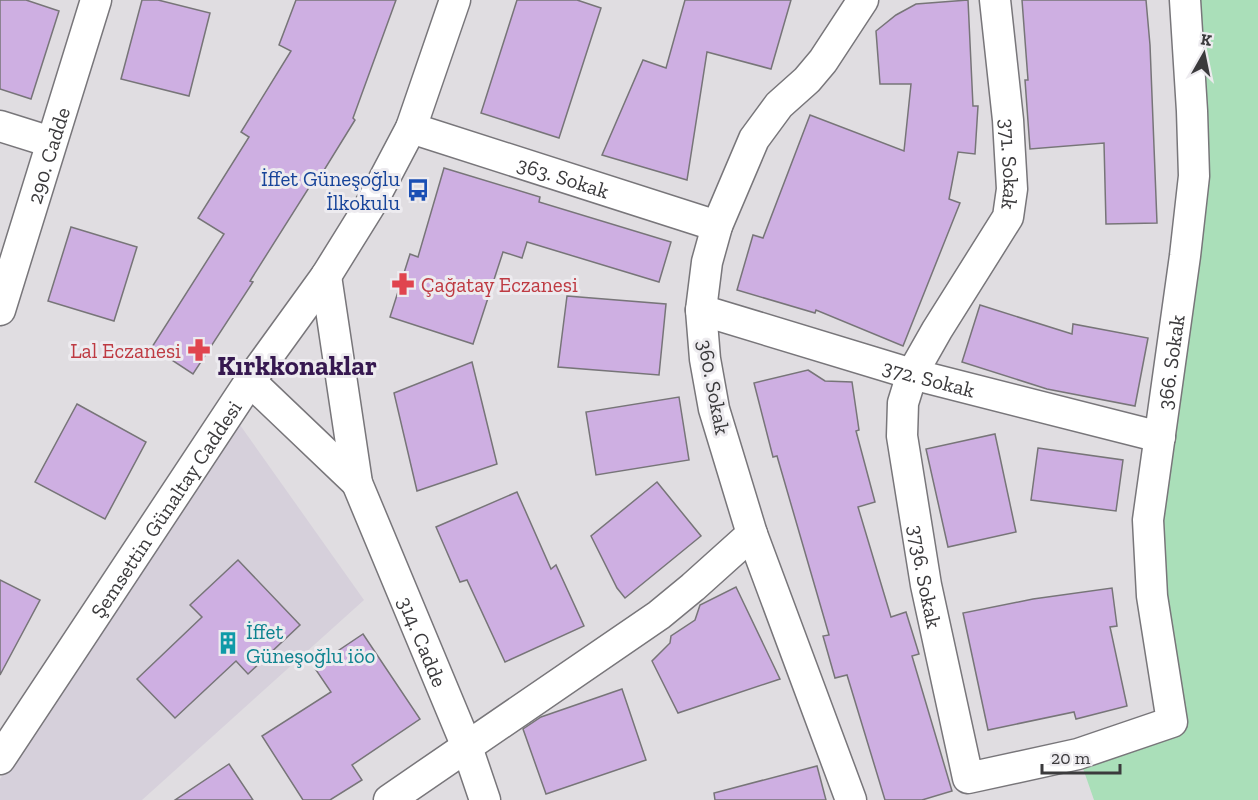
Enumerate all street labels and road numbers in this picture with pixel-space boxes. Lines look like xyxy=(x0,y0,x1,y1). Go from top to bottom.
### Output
street label: 290. Cadde xyxy=(21,104,75,207)
street label: 371. Sokak xyxy=(995,118,1024,212)
street label: 363. Sokak xyxy=(514,150,612,203)
street label: 366. Sokak xyxy=(1151,313,1189,411)
street label: 360. Sokak xyxy=(693,337,735,437)
street label: 372. Sokak xyxy=(880,353,978,402)
street label: Şemsettin Günaltay Caddesi xyxy=(85,395,246,622)
street label: 3736. Sokak xyxy=(904,523,948,631)
street label: 314. Cadde xyxy=(393,593,453,691)

